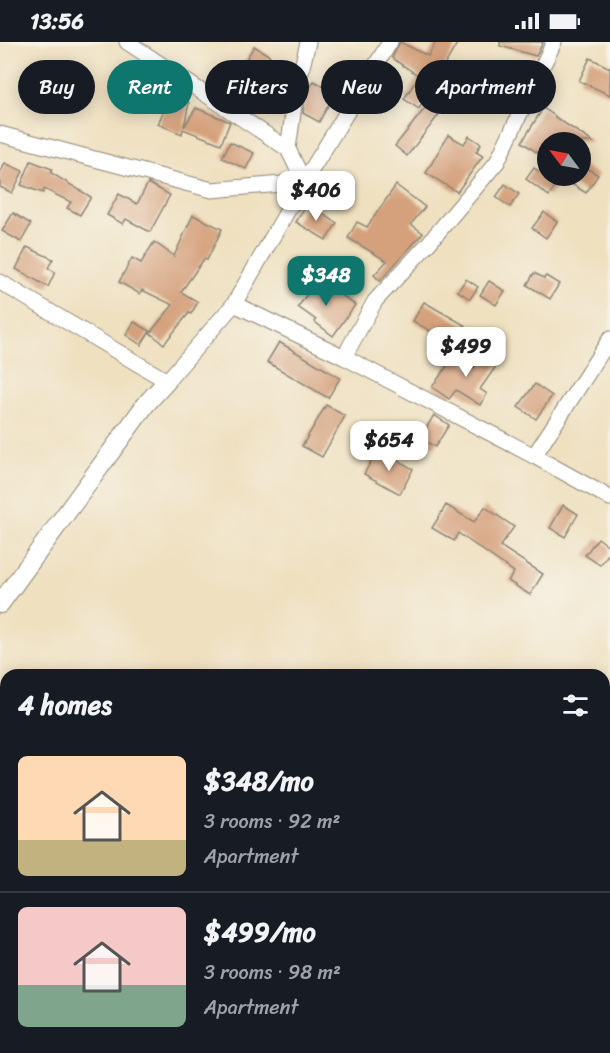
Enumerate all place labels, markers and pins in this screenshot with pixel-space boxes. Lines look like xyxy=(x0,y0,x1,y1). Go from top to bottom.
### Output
pin: $406 xyxy=(280,171,352,222)
pin: $348 xyxy=(290,256,362,307)
pin: $499 xyxy=(430,327,502,378)
pin: $654 xyxy=(353,421,425,472)

